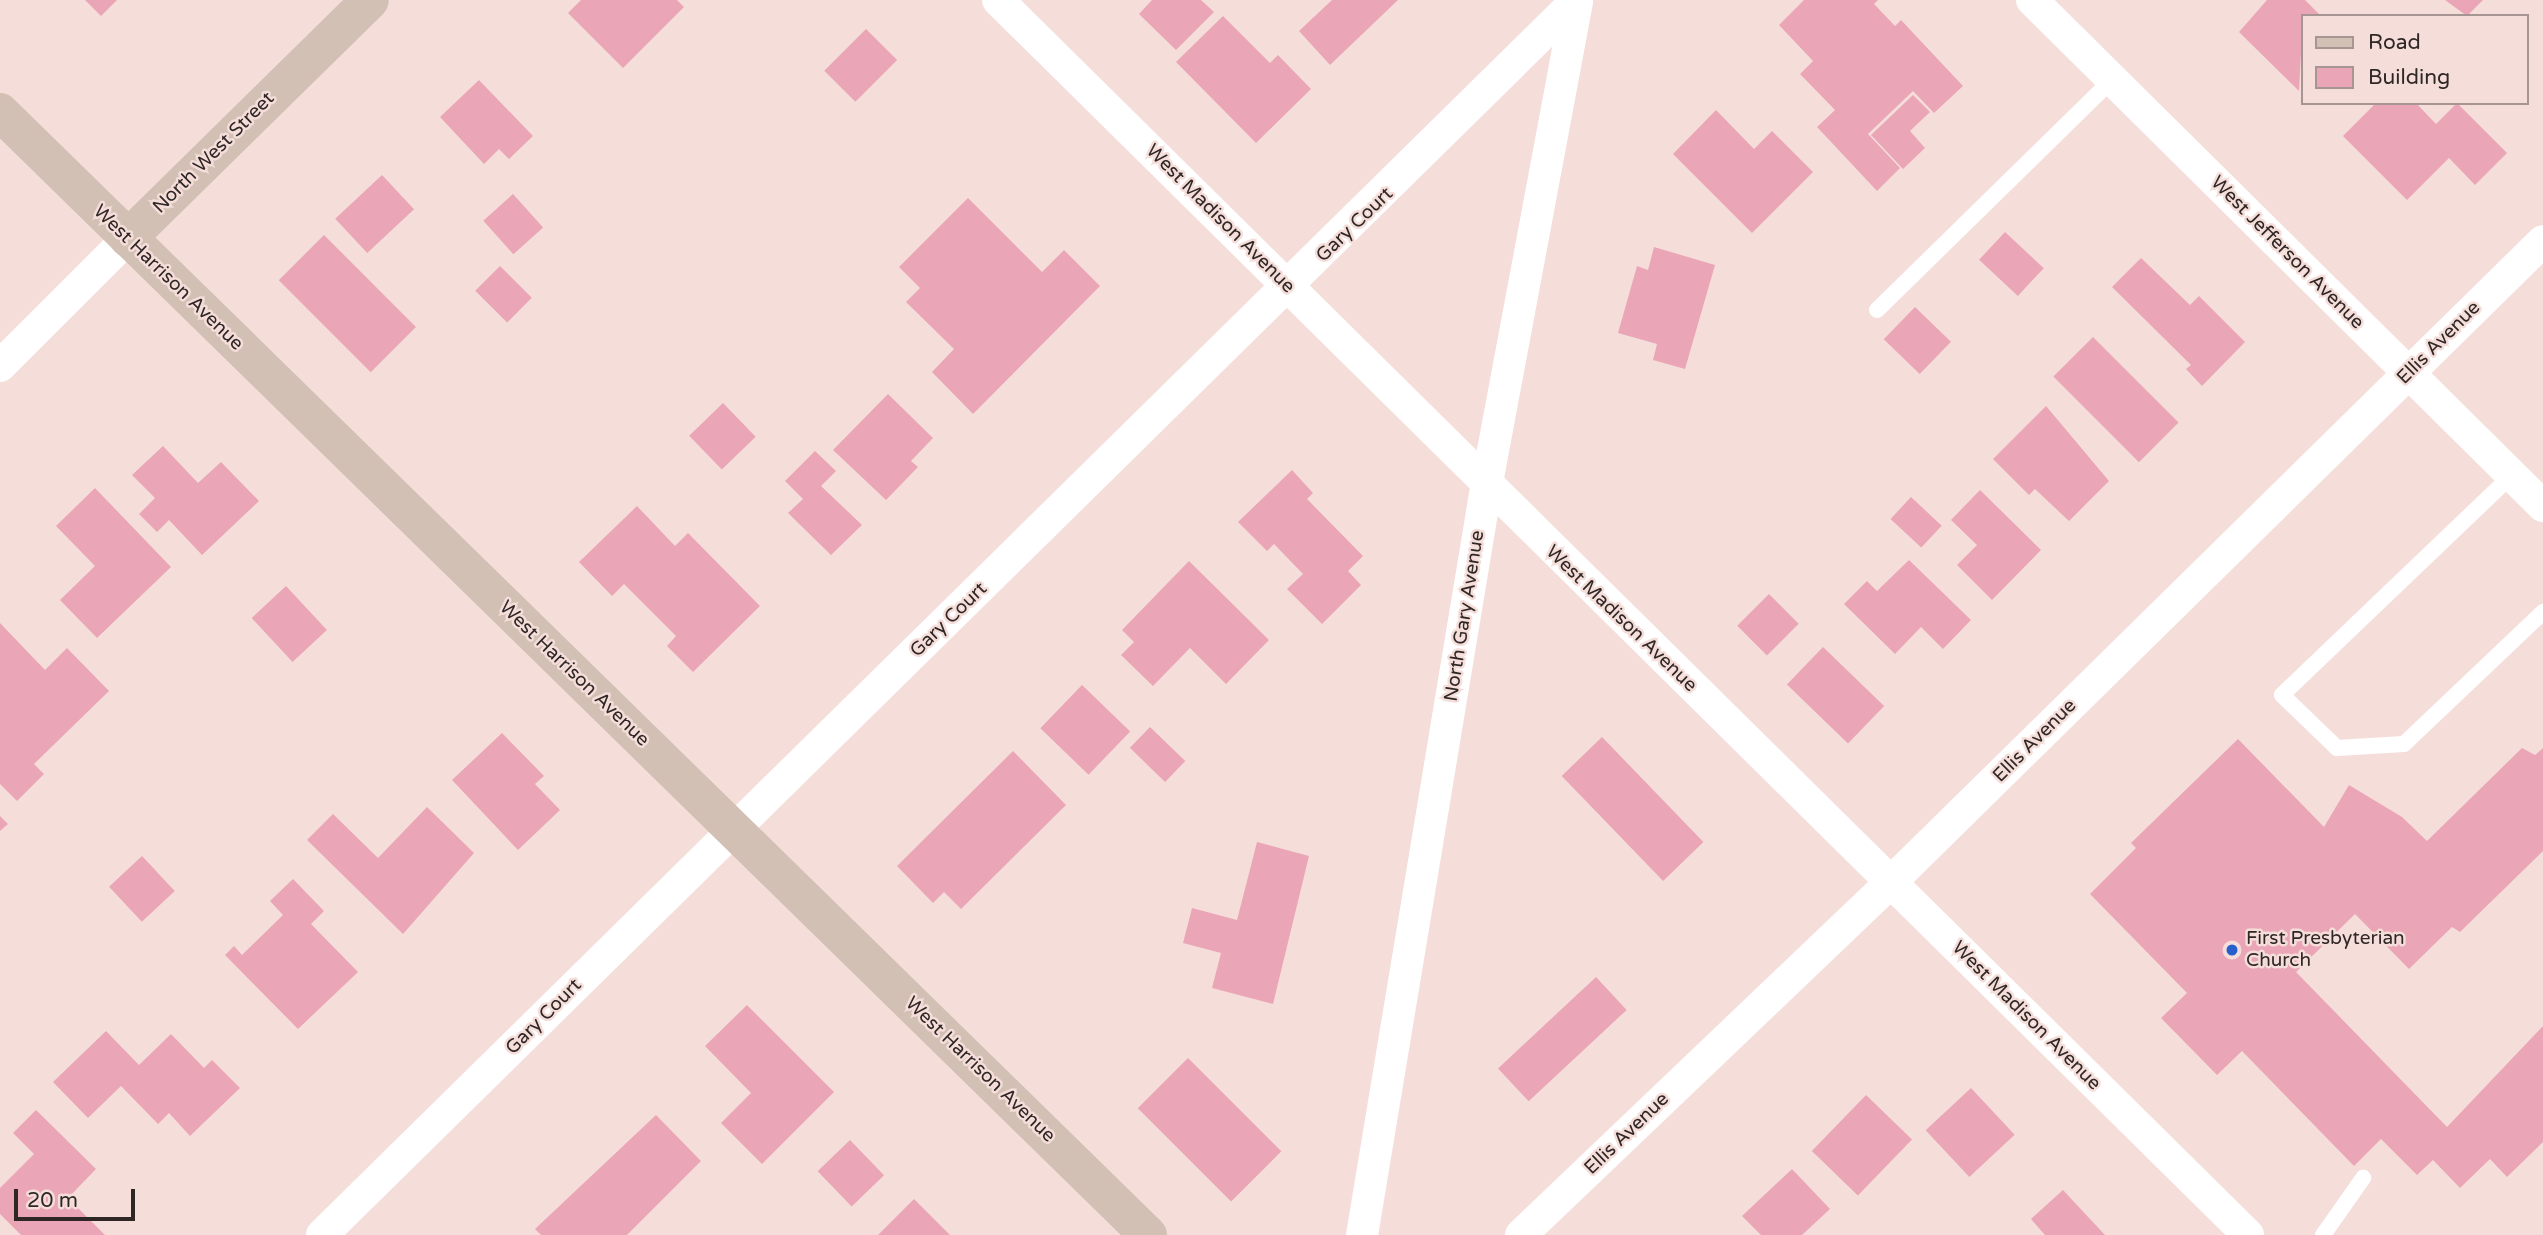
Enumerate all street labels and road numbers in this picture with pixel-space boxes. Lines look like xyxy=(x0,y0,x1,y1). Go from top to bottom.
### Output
street label: North West Street xyxy=(149,88,279,218)
street label: West Madison Avenue xyxy=(1141,140,1299,298)
street label: West Jefferson Avenue xyxy=(2206,172,2368,334)
street label: Gary Court xyxy=(1312,183,1398,267)
street label: West Harrison Avenue xyxy=(88,200,248,356)
street label: Ellis Avenue xyxy=(2393,297,2485,389)
street label: North Gary Avenue xyxy=(1440,529,1490,703)
street label: West Madison Avenue xyxy=(1541,541,1701,697)
street label: Gary Court xyxy=(906,578,992,662)
street label: West Harrison Avenue xyxy=(494,596,654,752)
street label: Ellis Avenue xyxy=(1989,695,2081,787)
street label: West Madison Avenue xyxy=(1947,937,2105,1095)
street label: Gary Court xyxy=(501,974,587,1060)
street label: West Harrison Avenue xyxy=(900,992,1060,1148)
street label: Ellis Avenue xyxy=(1580,1088,1674,1180)

